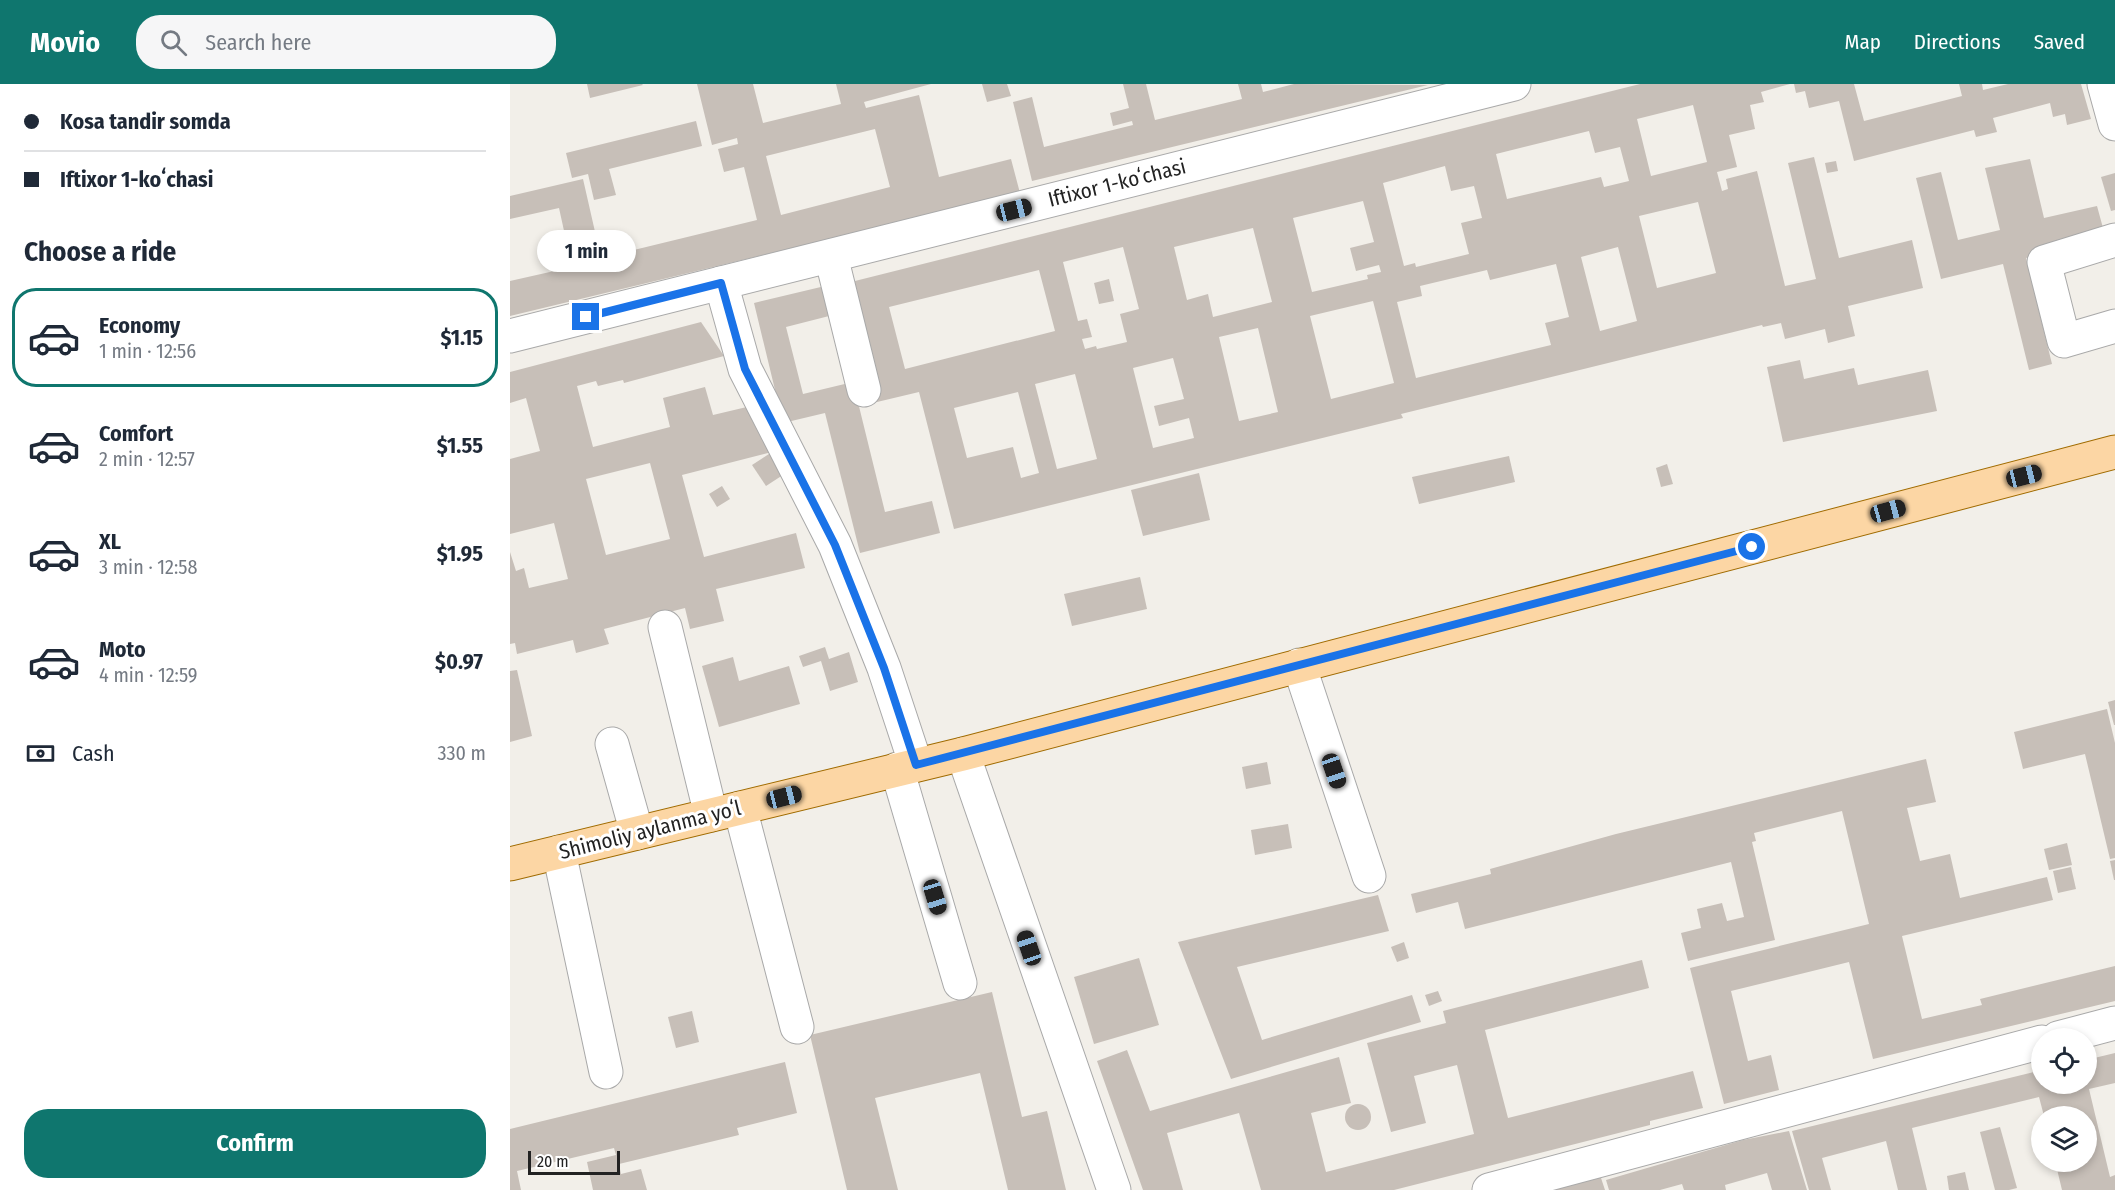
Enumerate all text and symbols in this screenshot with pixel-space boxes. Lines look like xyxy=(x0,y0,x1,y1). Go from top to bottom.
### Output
search box xyxy=(136,15,556,69)
text: Movio xyxy=(30,26,100,59)
icon: search xyxy=(157,26,190,59)
text: Search here xyxy=(205,29,311,56)
text: Map xyxy=(1844,29,1881,55)
text: Directions xyxy=(1914,29,2001,55)
text: Saved xyxy=(2034,29,2085,55)
text: Kosa tandir somda xyxy=(60,108,231,135)
street label: Iftixor 1-koʻchasi xyxy=(1045,153,1189,213)
text: Iftixor 1-koʻchasi xyxy=(60,166,213,193)
car xyxy=(994,197,1034,223)
callout: 1 min xyxy=(536,230,635,272)
text: Choose a ride xyxy=(24,236,176,268)
text: 1 min xyxy=(565,239,608,263)
route end xyxy=(572,303,599,330)
icon: car xyxy=(27,311,81,365)
text: Economy xyxy=(99,312,180,339)
text: $1.15 xyxy=(441,324,483,351)
text: 1 min · 12:56 xyxy=(99,339,196,363)
icon: car xyxy=(27,419,81,473)
text: Comfort xyxy=(99,420,173,447)
text: $1.55 xyxy=(437,432,483,459)
text: 2 min · 12:57 xyxy=(99,447,195,471)
car xyxy=(2004,463,2044,489)
car xyxy=(1868,498,1908,524)
icon: car xyxy=(27,527,81,581)
text: XL xyxy=(99,528,121,555)
route start xyxy=(1738,533,1765,560)
text: $1.95 xyxy=(437,540,483,567)
text: 3 min · 12:58 xyxy=(99,555,197,579)
icon: car xyxy=(27,635,81,689)
text: Moto xyxy=(99,636,146,663)
text: $0.97 xyxy=(435,648,483,675)
text: 4 min · 12:59 xyxy=(99,663,198,687)
icon: cash xyxy=(24,737,57,770)
text: Cash xyxy=(72,740,115,767)
text: 330 m xyxy=(437,741,486,765)
car xyxy=(1320,751,1348,791)
car xyxy=(764,784,804,810)
street label: Shimoliy aylanma yoʻl xyxy=(556,795,744,865)
car xyxy=(921,877,949,917)
car xyxy=(1015,928,1043,968)
map controls xyxy=(2031,1028,2097,1172)
button: locate xyxy=(2031,1028,2097,1094)
button: layers xyxy=(2031,1106,2097,1172)
button: Confirm xyxy=(24,1109,486,1178)
scale bar xyxy=(528,1148,620,1176)
text: 20 m xyxy=(537,1152,568,1171)

